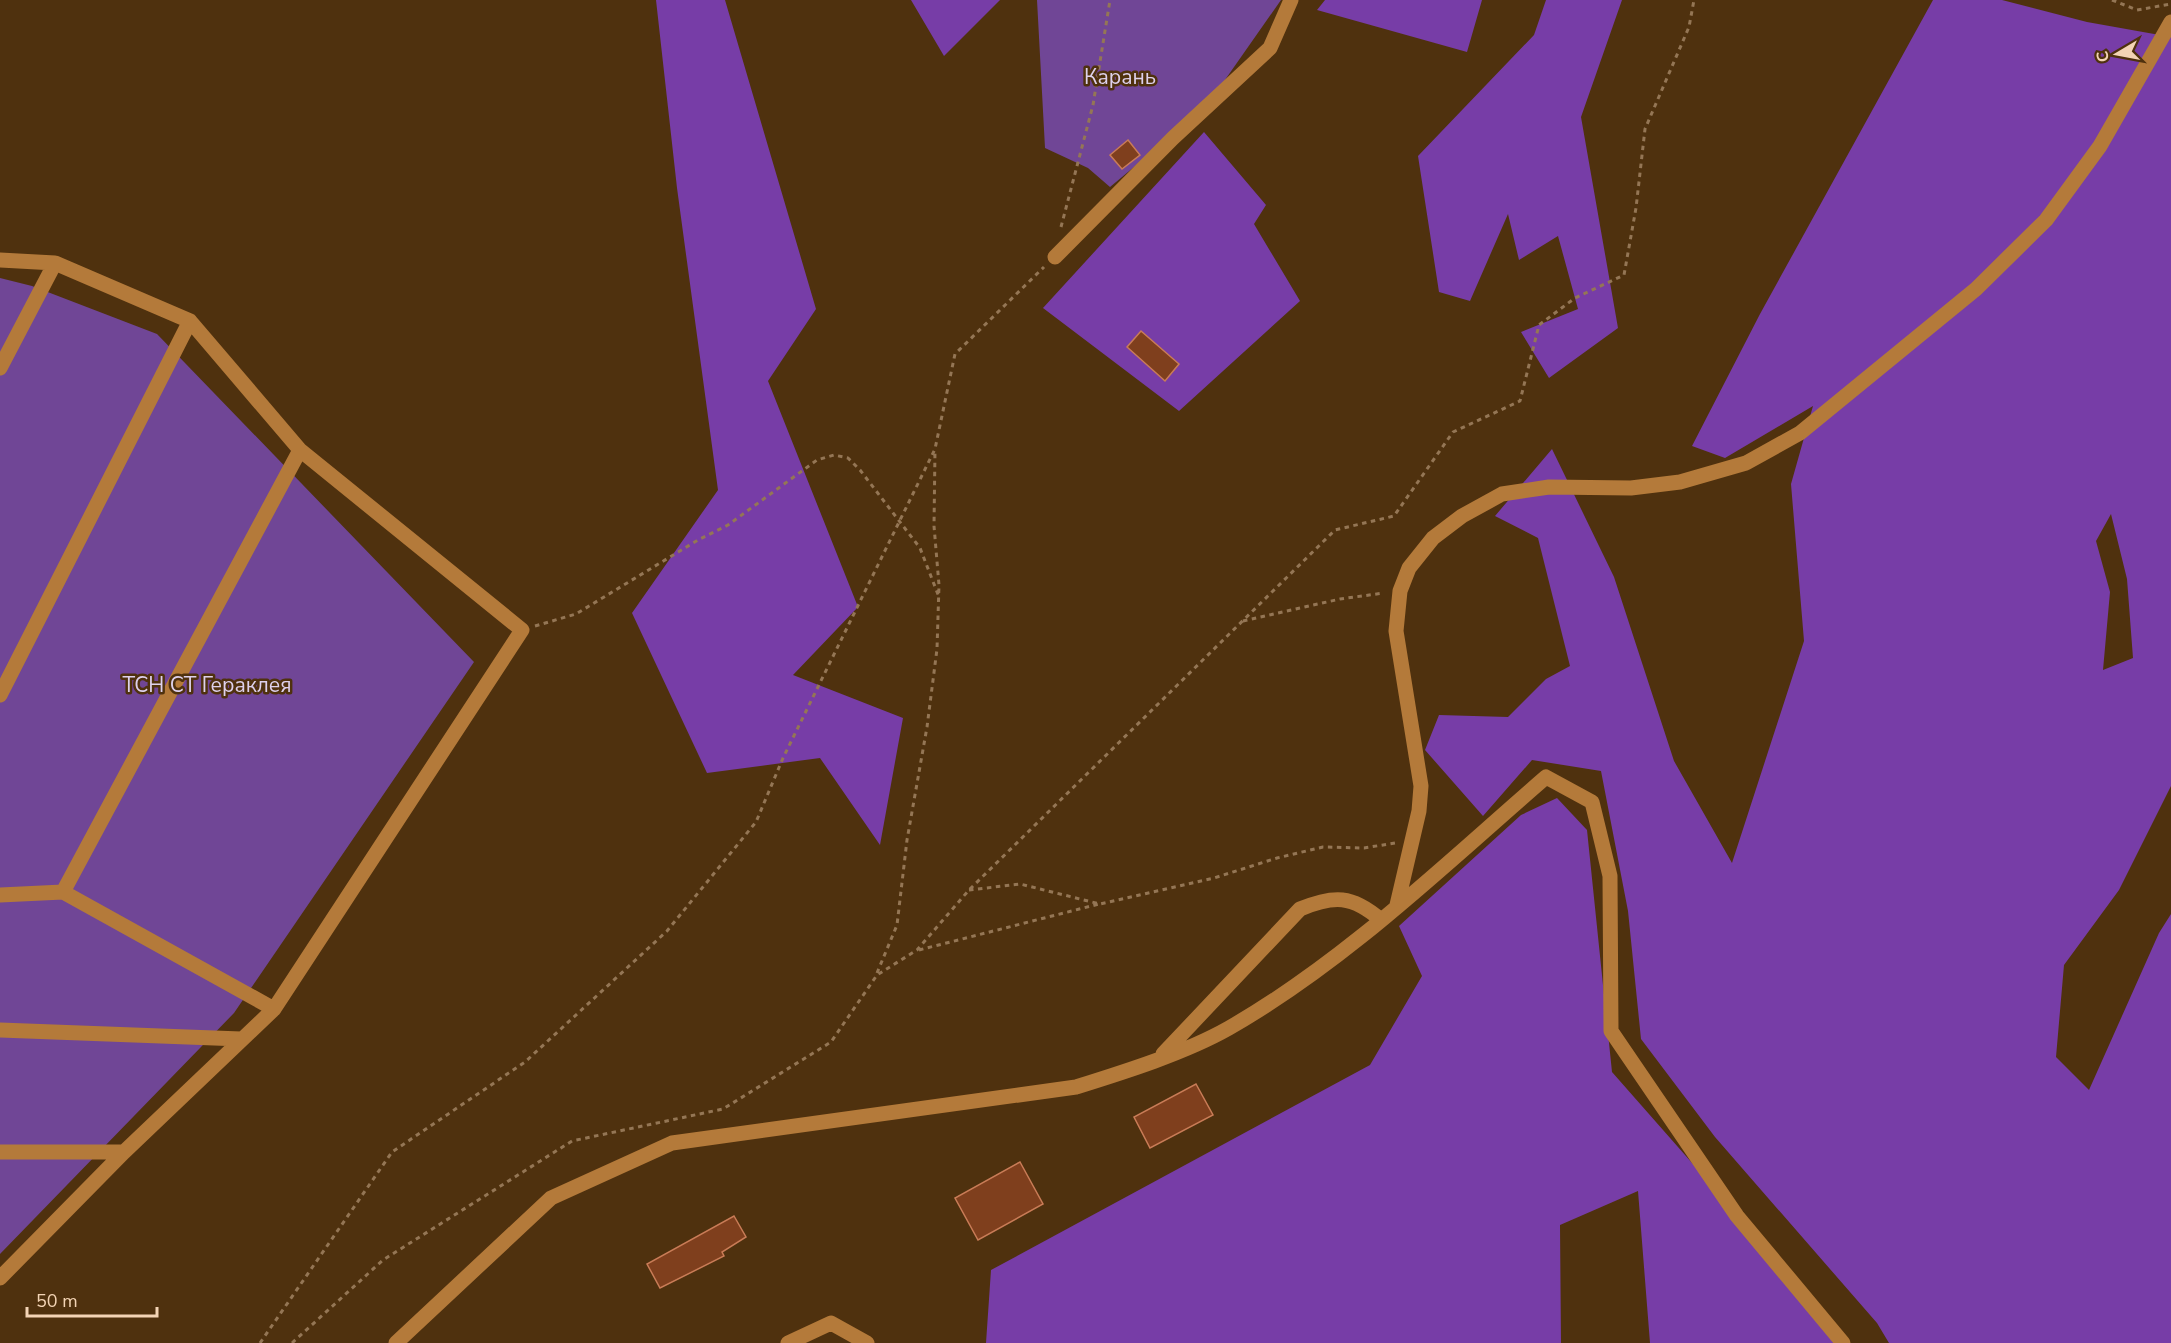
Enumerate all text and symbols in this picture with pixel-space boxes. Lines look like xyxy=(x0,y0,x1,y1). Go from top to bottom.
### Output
north arrow xyxy=(2087,24,2147,84)
text: С xyxy=(2091,49,2115,64)
park label: Карань xyxy=(1084,63,1156,91)
park label: ТСН СТ Гераклея xyxy=(122,671,292,699)
scale bar xyxy=(27,1280,158,1318)
text: 50 m xyxy=(36,1289,78,1313)

